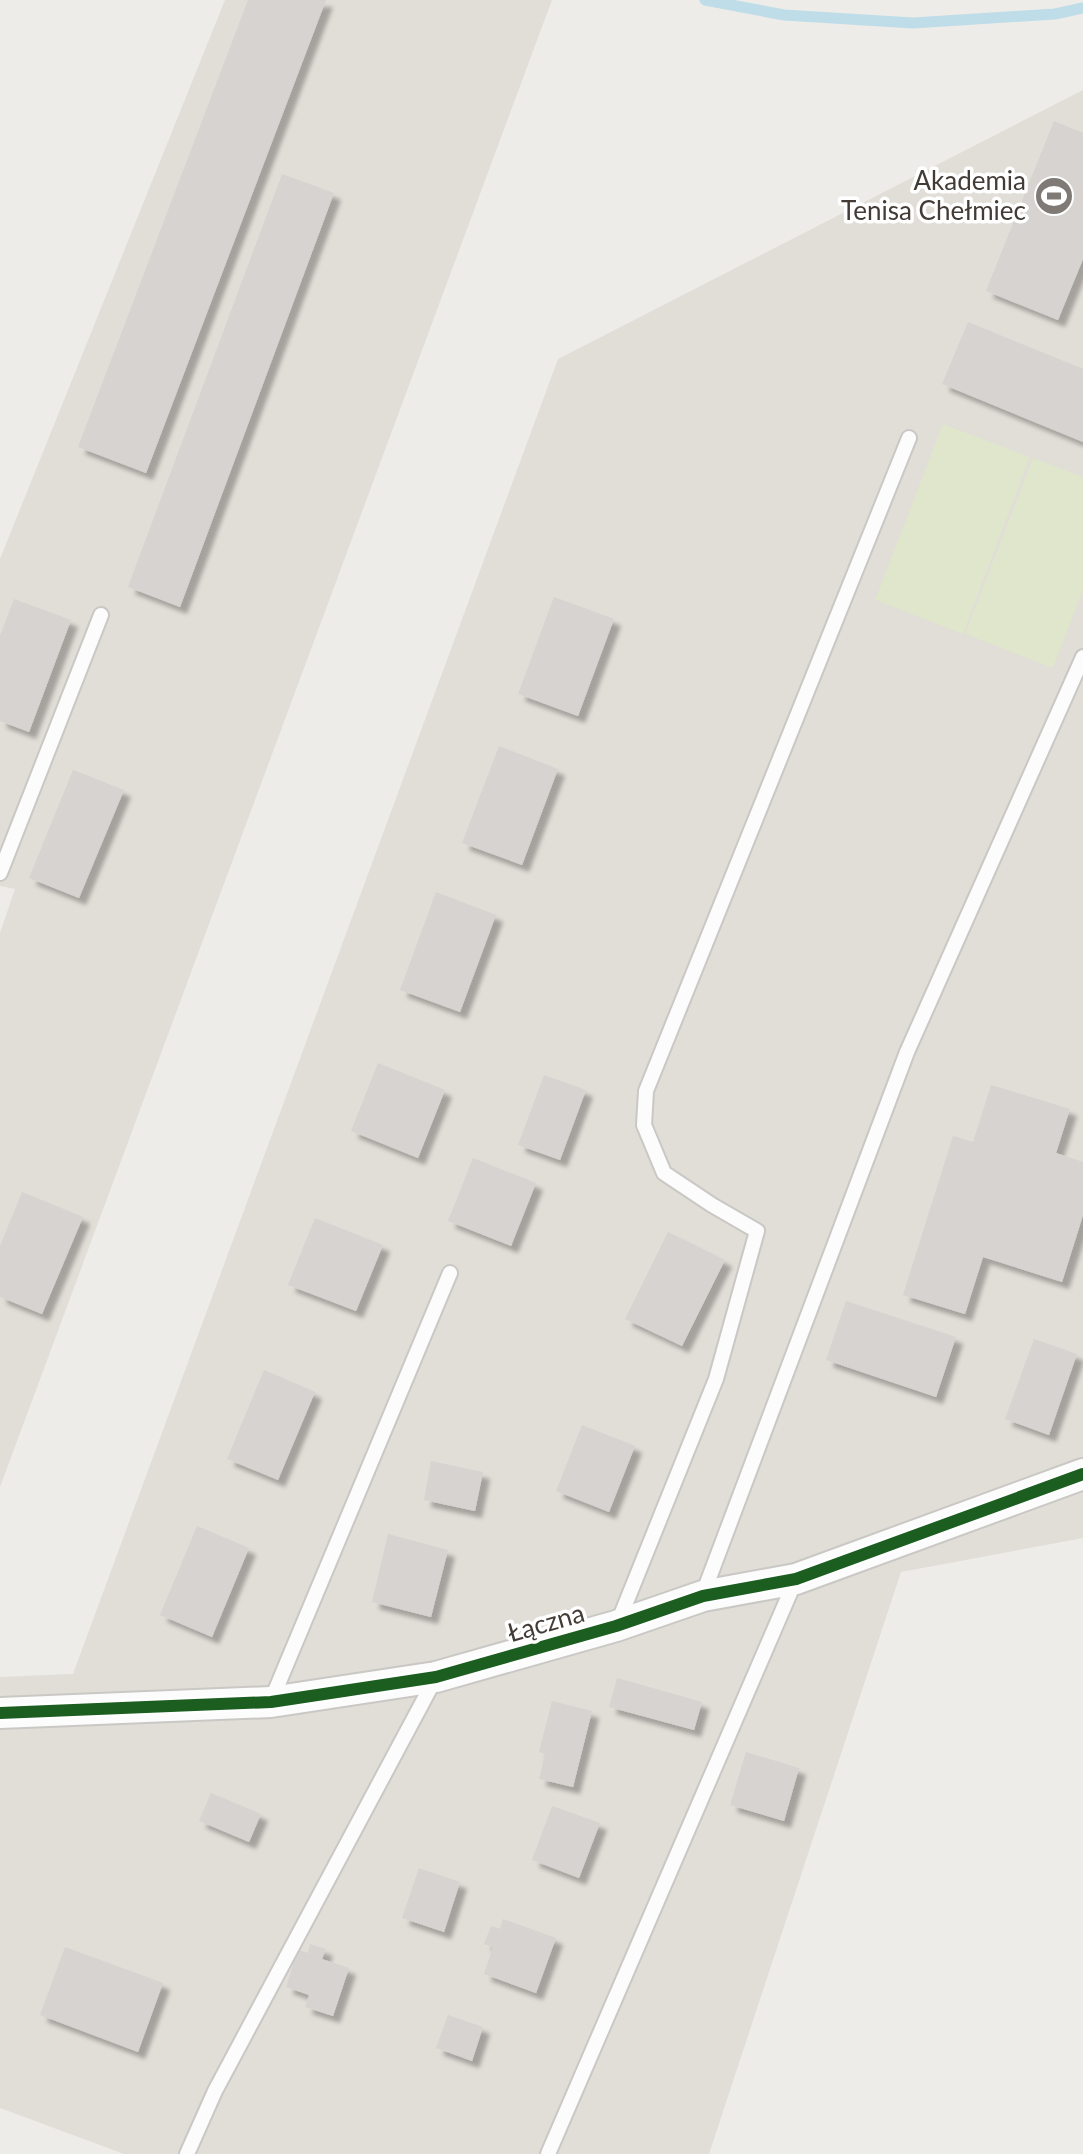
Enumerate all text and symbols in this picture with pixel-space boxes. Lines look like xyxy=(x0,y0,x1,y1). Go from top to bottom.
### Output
place label: Akademia Tenisa Chełmiec xyxy=(841,164,1026,226)
sports icon: Akademia Tenisa Chełmiec xyxy=(1033,175,1075,217)
street label: Łączna xyxy=(504,1596,588,1648)

